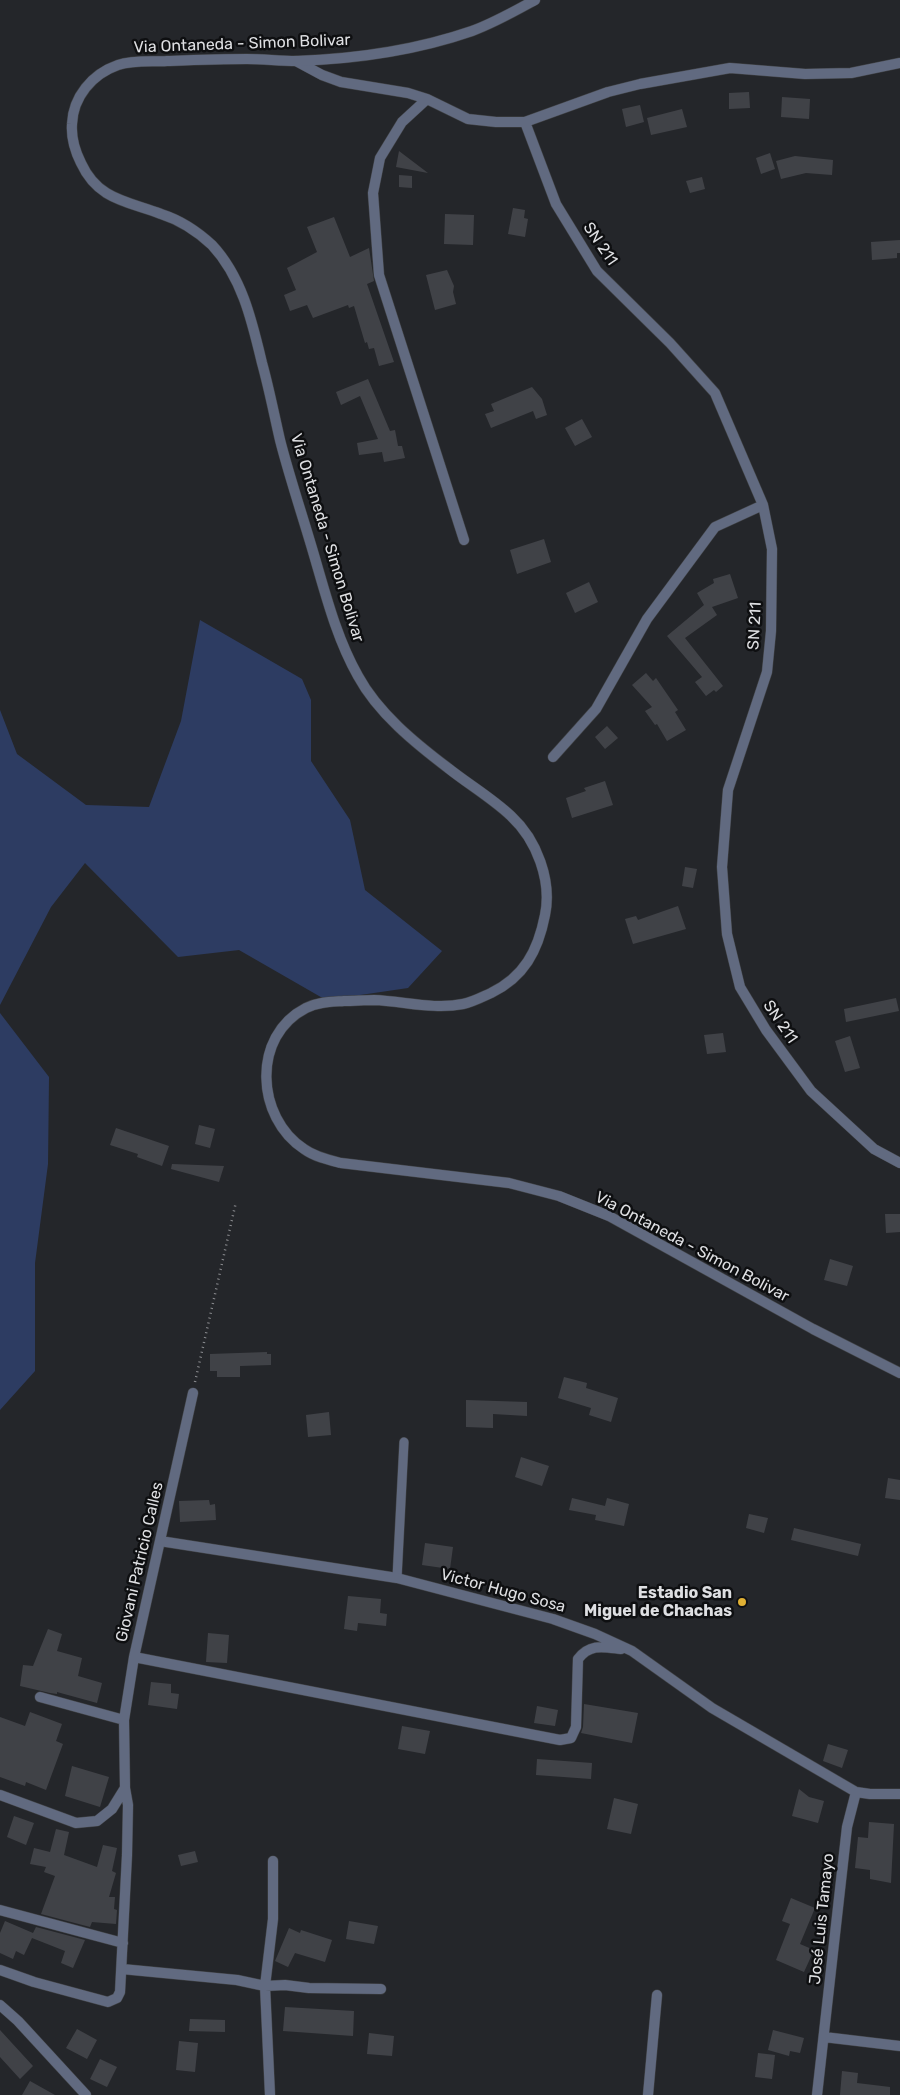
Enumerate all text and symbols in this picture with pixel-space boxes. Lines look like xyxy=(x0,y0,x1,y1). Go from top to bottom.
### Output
street label: Via Ontaneda - Simon Bolivar xyxy=(133,31,351,57)
street label: SN 211 xyxy=(579,219,621,269)
street label: Via Ontaneda - Simon Bolivar xyxy=(286,431,368,645)
street label: SN 211 xyxy=(744,601,766,651)
street label: SN 211 xyxy=(759,997,801,1047)
street label: Via Ontaneda - Simon Bolivar xyxy=(592,1188,792,1306)
street label: Giovani Patricio Calles xyxy=(112,1480,168,1644)
street label: Victor Hugo Sosa xyxy=(438,1565,568,1617)
place label: Estadio San Miguel de Chachas xyxy=(584,1583,732,1621)
marker: Estadio San Miguel de Chachas xyxy=(736,1596,748,1608)
street label: José Luis Tamayo xyxy=(806,1852,838,1986)

